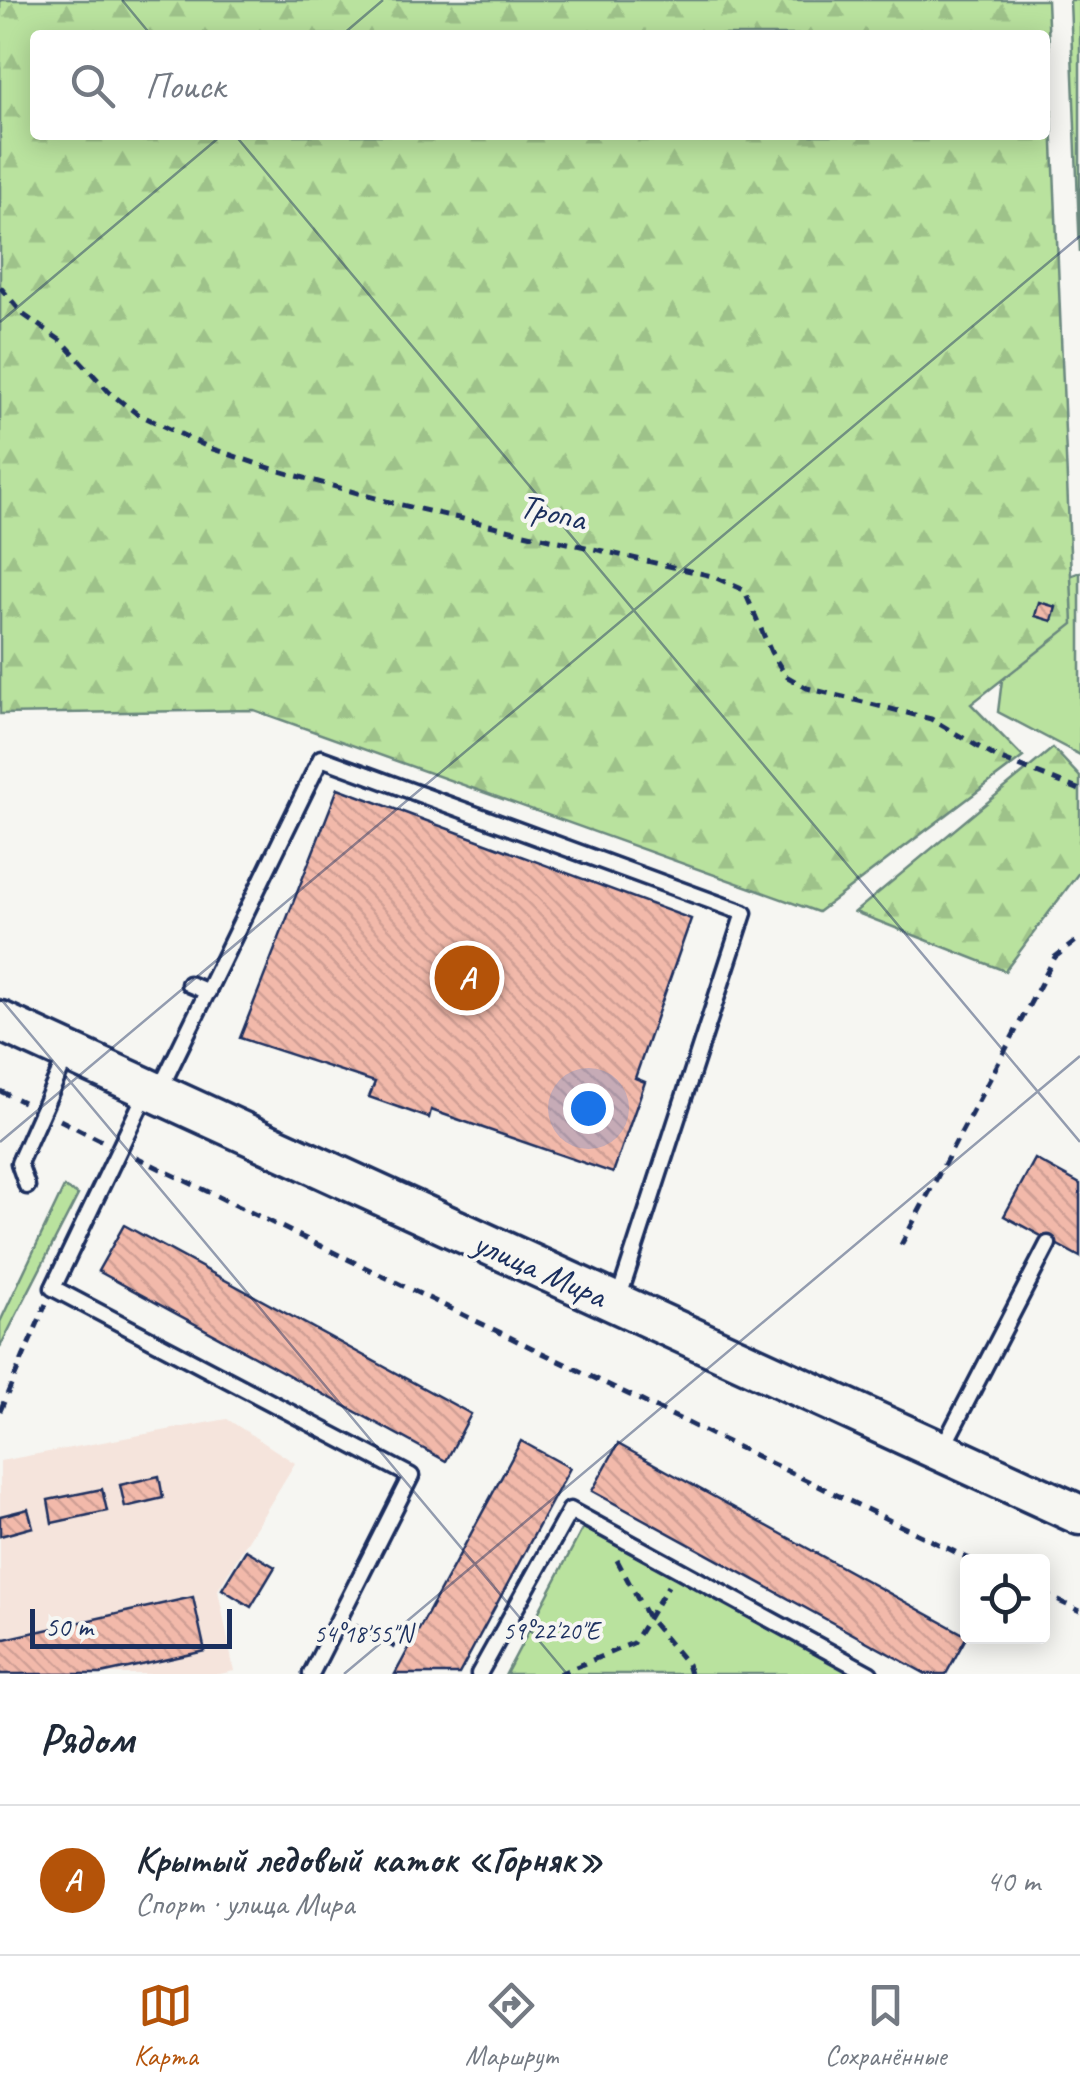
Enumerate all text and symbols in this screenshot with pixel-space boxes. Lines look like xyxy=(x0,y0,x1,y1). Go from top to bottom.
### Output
search box xyxy=(30,30,1050,140)
icon: search xyxy=(65,58,120,113)
text: Поиск xyxy=(145,62,225,109)
street label: Тропа xyxy=(516,483,592,542)
pin: A xyxy=(434,940,500,1016)
your location xyxy=(563,1083,614,1134)
street label: улица Мира xyxy=(465,1219,615,1319)
map controls xyxy=(960,1554,1050,1644)
button: locate xyxy=(960,1554,1050,1644)
scale bar xyxy=(30,1604,232,1648)
text: 50 m xyxy=(45,1609,93,1644)
text: 59°22'20"E xyxy=(503,1615,602,1647)
text: 54°18'55"N xyxy=(314,1618,416,1650)
text: Рядом xyxy=(40,1713,134,1766)
text: Крытый ледовый каток «Горняк» xyxy=(135,1836,603,1883)
text: A xyxy=(64,1860,81,1901)
text: 40 m xyxy=(986,1860,1040,1901)
text: Спорт · улица Мира xyxy=(135,1883,354,1924)
tab: Карта xyxy=(134,1978,198,2073)
tab: Маршрут xyxy=(465,1978,557,2073)
tab: Сохранённые xyxy=(825,1978,946,2073)

